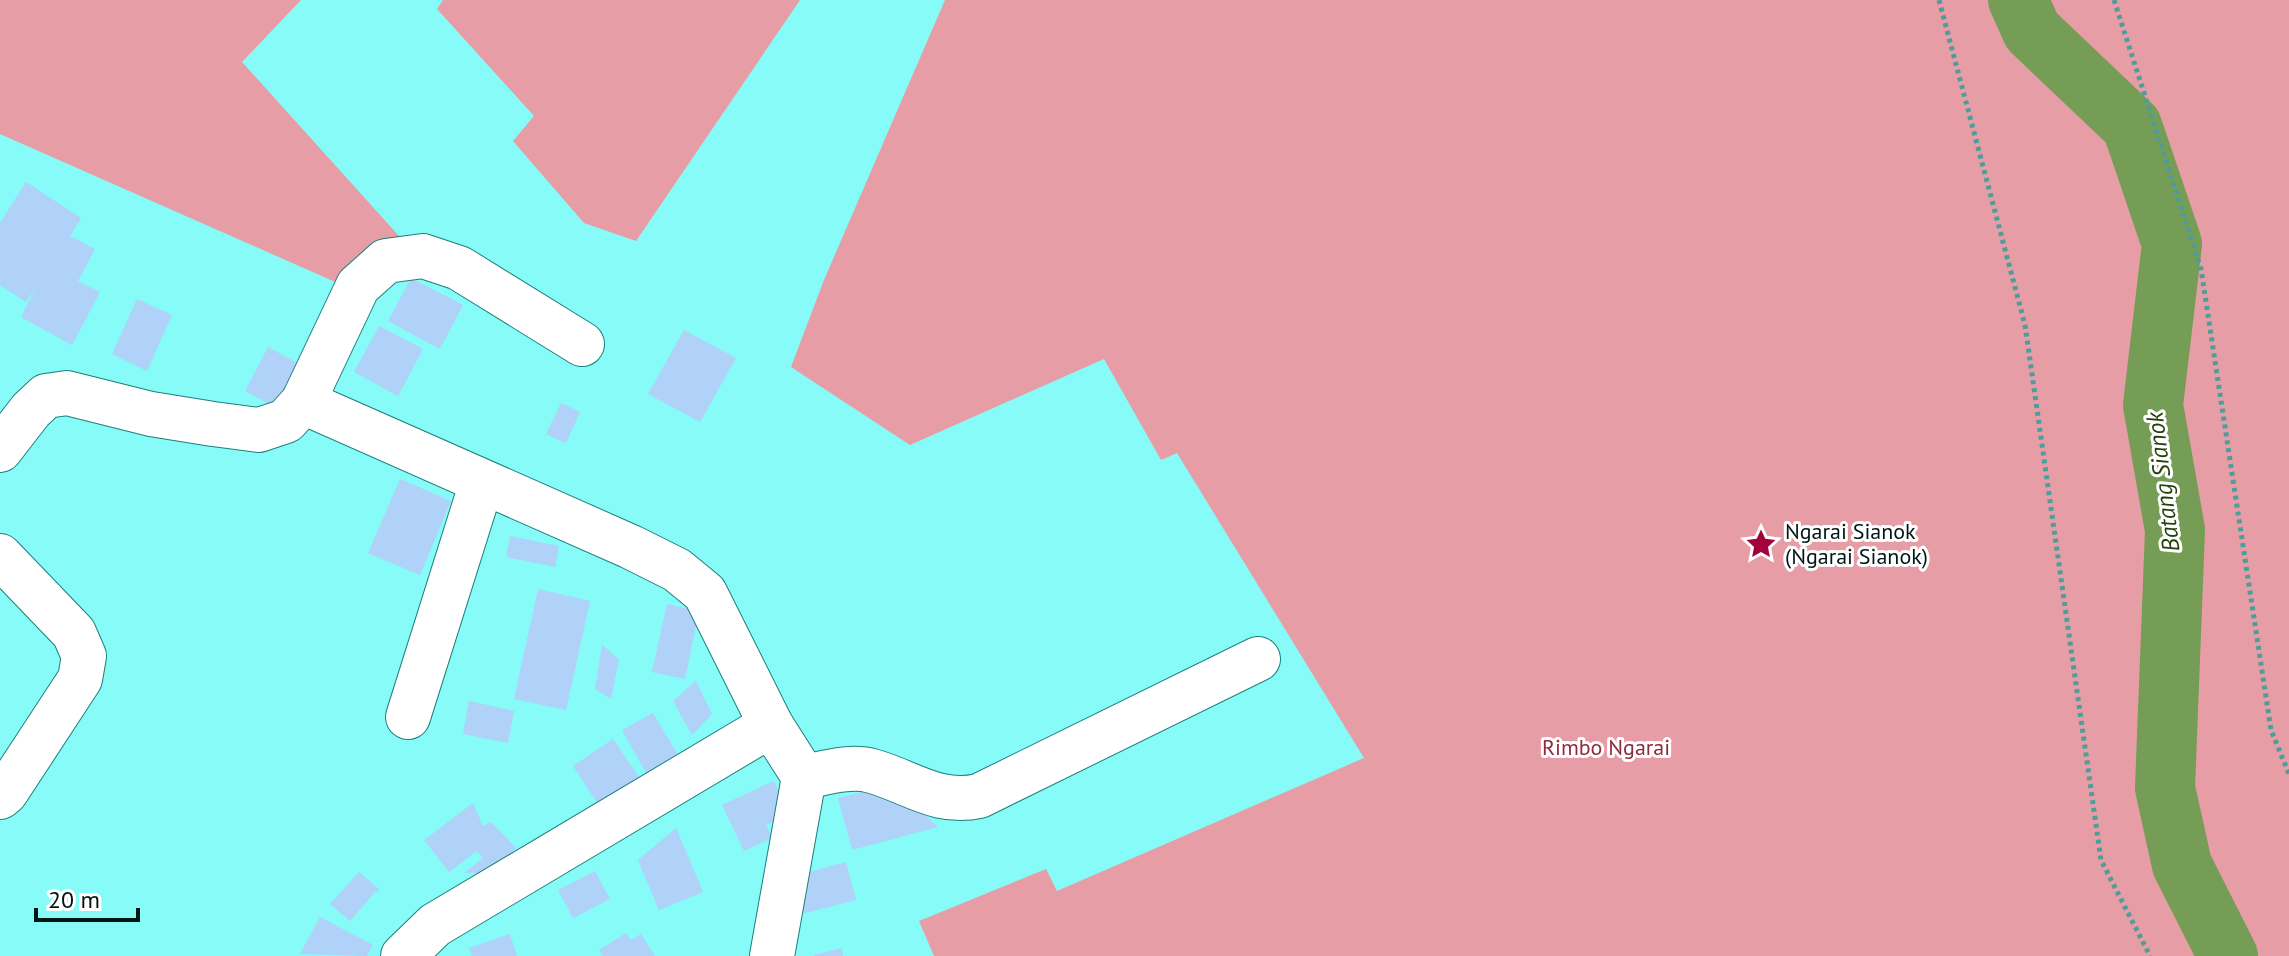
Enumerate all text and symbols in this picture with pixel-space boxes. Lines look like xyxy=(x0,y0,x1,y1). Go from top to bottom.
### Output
water label: Batang Sianok xyxy=(2138,409,2186,554)
place label: Ngarai Sianok (Ngarai Sianok) xyxy=(1785,517,1928,570)
place icon: Ngarai Sianok (Ngarai Sianok) xyxy=(1744,527,1778,561)
park label: Rimbo Ngarai xyxy=(1542,733,1670,761)
scale bar xyxy=(36,872,138,922)
text: 20 m xyxy=(48,884,100,915)

